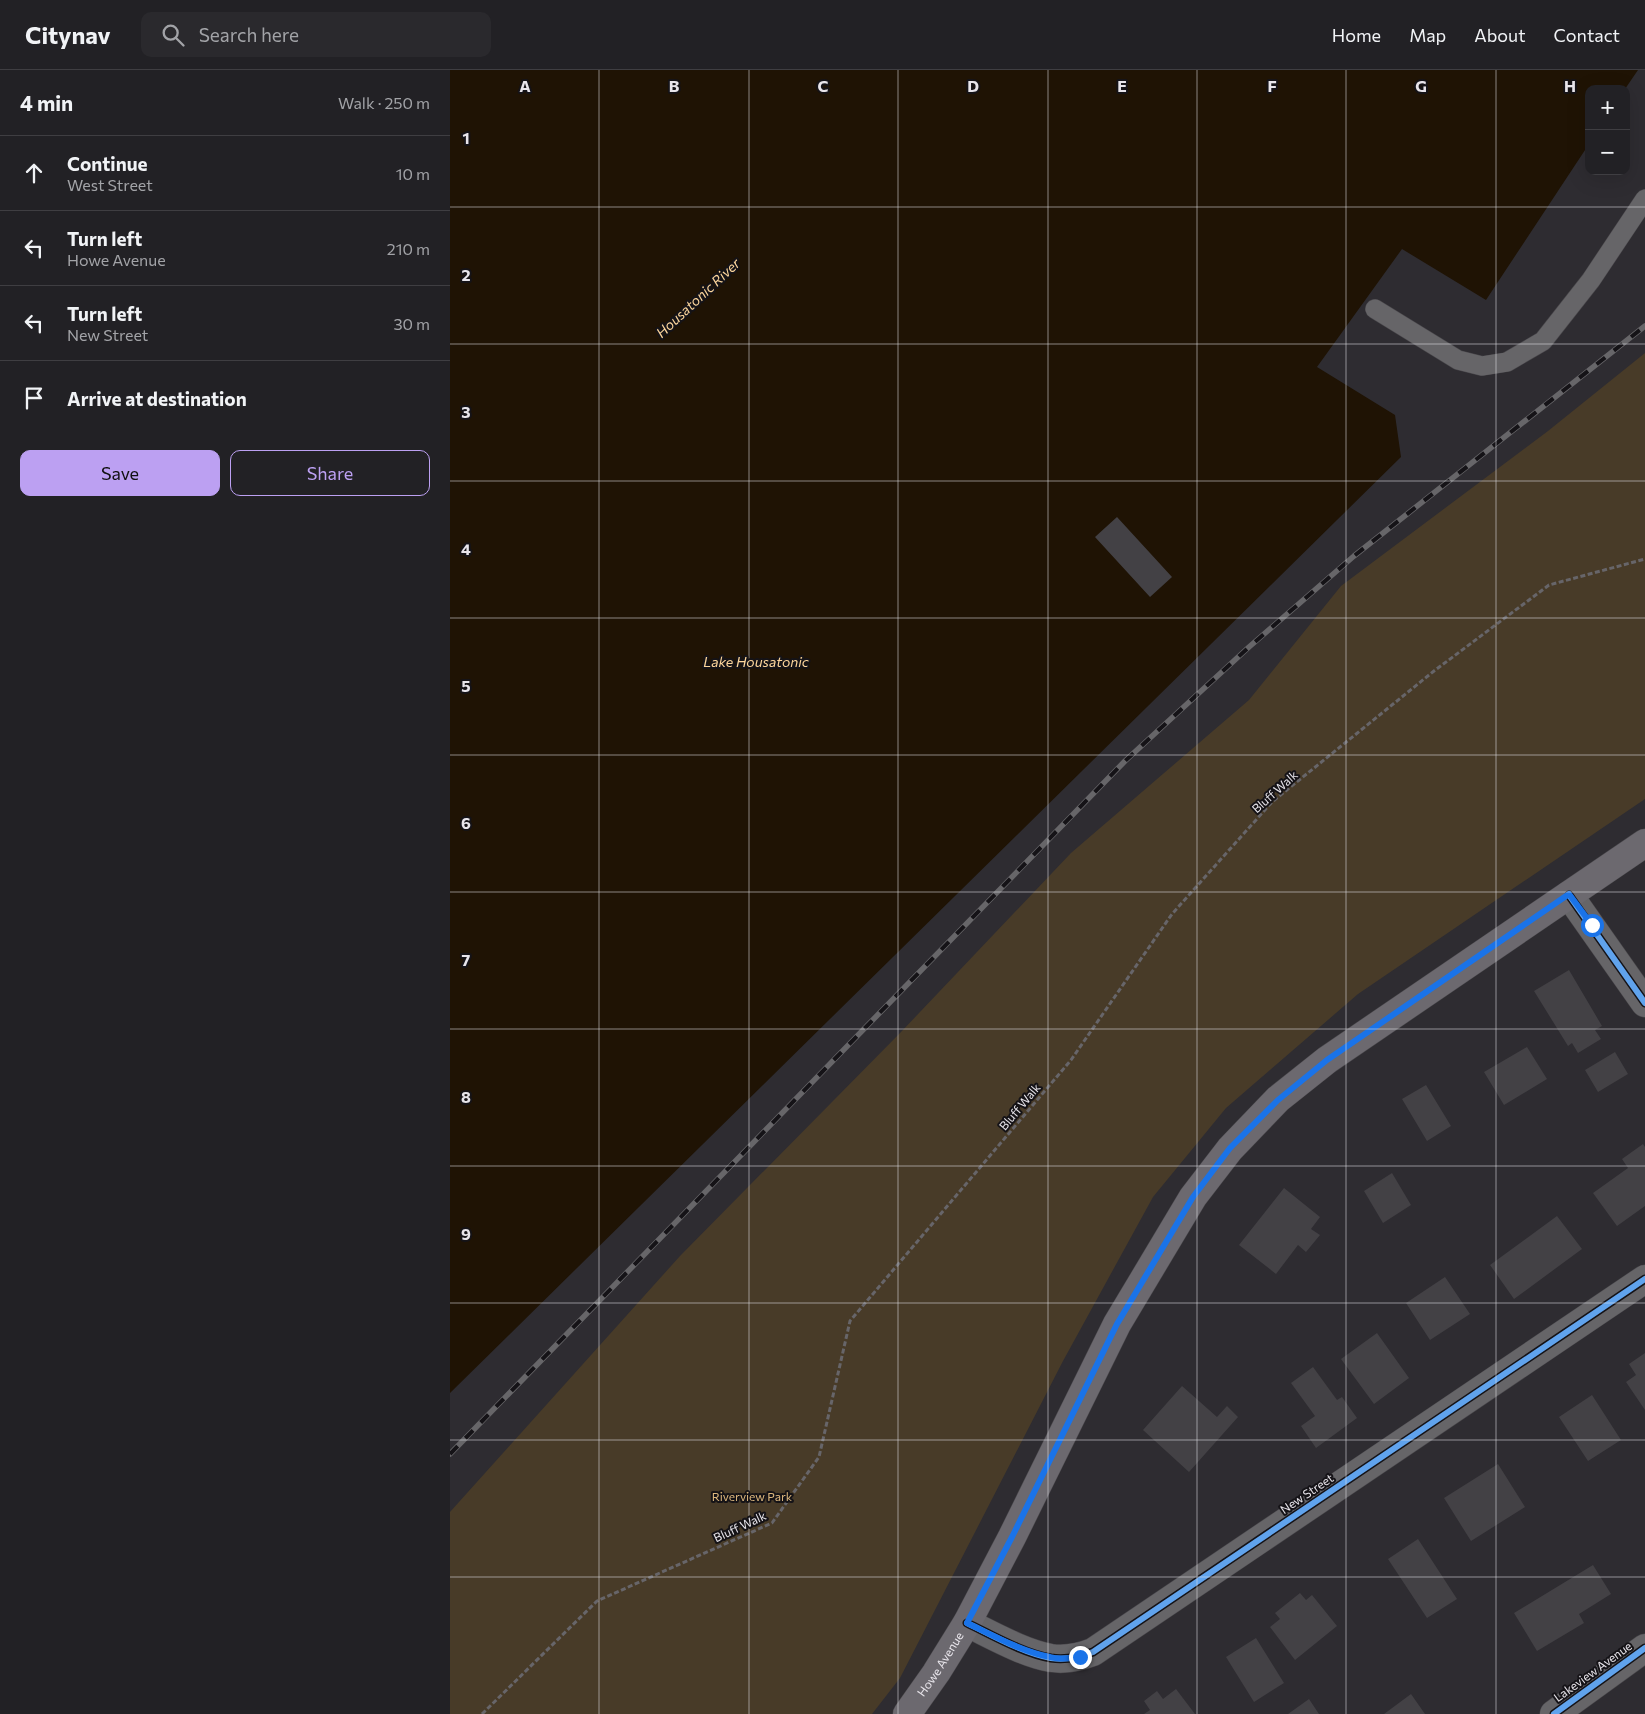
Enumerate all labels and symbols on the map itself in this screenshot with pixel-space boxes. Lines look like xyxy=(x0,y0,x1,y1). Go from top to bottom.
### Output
text: A xyxy=(519,76,531,95)
text: B xyxy=(669,76,680,95)
text: C xyxy=(818,76,829,95)
text: D xyxy=(967,76,979,95)
text: E xyxy=(1117,76,1127,95)
text: F xyxy=(1267,76,1277,95)
text: G xyxy=(1415,76,1427,95)
text: H xyxy=(1564,76,1576,95)
text: 1 xyxy=(462,128,470,147)
water label: Housatonic River xyxy=(652,254,743,341)
text: 2 xyxy=(461,265,471,284)
text: 3 xyxy=(461,402,471,421)
text: 4 xyxy=(461,539,471,558)
water label: Lake Housatonic xyxy=(703,653,809,670)
text: 5 xyxy=(461,676,471,695)
street label: Bluff Walk xyxy=(1249,767,1300,815)
text: 6 xyxy=(461,813,471,832)
route start xyxy=(1581,914,1604,937)
text: 7 xyxy=(462,950,471,969)
street label: Bluff Walk xyxy=(996,1080,1043,1132)
text: 8 xyxy=(461,1087,471,1106)
text: 9 xyxy=(461,1224,471,1243)
street label: New Street xyxy=(1277,1470,1336,1516)
park label: Riverview Park xyxy=(712,1489,793,1503)
street label: Bluff Walk xyxy=(711,1508,769,1544)
street label: Howe Avenue xyxy=(914,1629,966,1699)
street label: Lakeview Avenue xyxy=(1551,1638,1634,1704)
route end xyxy=(1069,1646,1092,1669)

